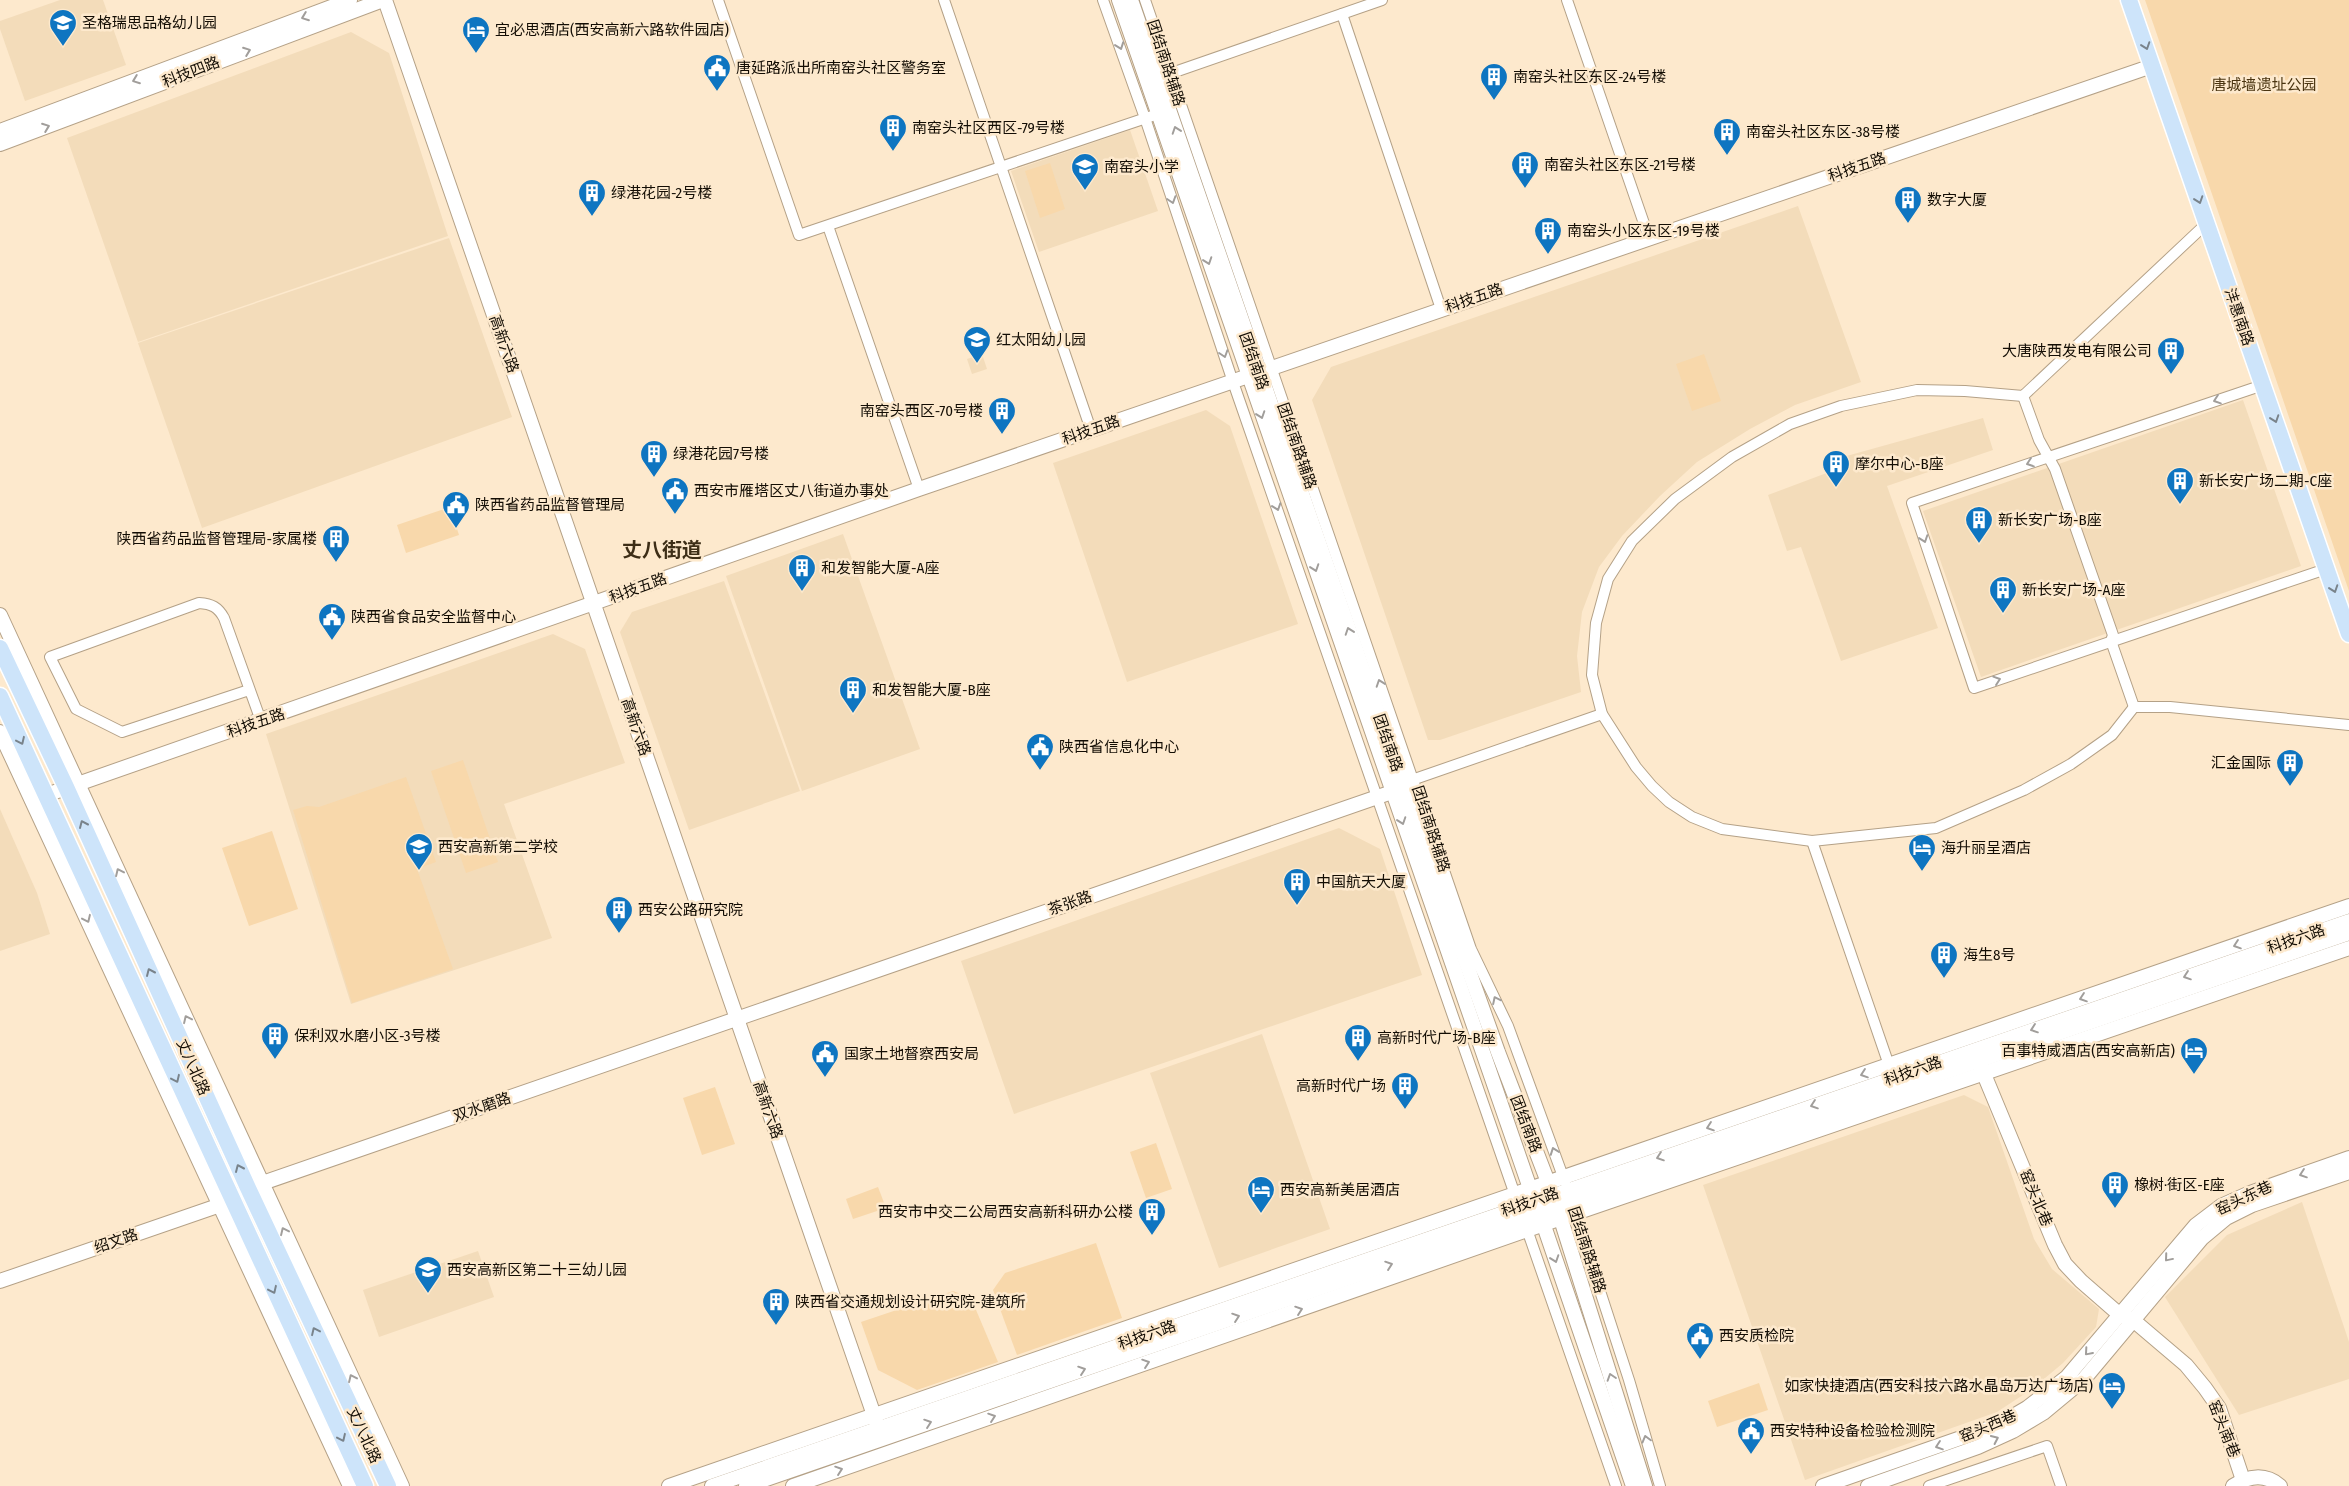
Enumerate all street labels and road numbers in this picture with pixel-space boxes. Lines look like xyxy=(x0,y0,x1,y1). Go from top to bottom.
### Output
street label: 团结南路辅路 xyxy=(1144,17,1188,109)
street label: 科技四路 xyxy=(160,53,222,91)
street label: 科技五路 xyxy=(1826,149,1888,185)
street label: 科技五路 xyxy=(1443,280,1505,316)
street label: 沣惠南路 xyxy=(2221,286,2257,348)
street label: 高新六路 xyxy=(486,313,522,375)
street label: 团结南路 xyxy=(1236,330,1272,392)
street label: 团结南路辅路 xyxy=(1274,401,1320,491)
street label: 科技五路 xyxy=(1060,412,1122,448)
street label: 科技五路 xyxy=(607,569,669,607)
street label: 高新六路 xyxy=(618,696,654,758)
street label: 科技五路 xyxy=(225,705,287,741)
street label: 团结南路 xyxy=(1370,712,1406,774)
street label: 团结南路辅路 xyxy=(1409,783,1453,875)
street label: 茶张路 xyxy=(1046,887,1094,919)
street label: 科技六路 xyxy=(2265,921,2327,957)
street label: 丈八北路 xyxy=(173,1036,213,1098)
street label: 科技六路 xyxy=(1882,1053,1944,1089)
street label: 高新六路 xyxy=(750,1079,786,1141)
street label: 双水磨路 xyxy=(451,1089,513,1125)
street label: 团结南路 xyxy=(1507,1093,1545,1155)
street label: 窑头北巷 xyxy=(2016,1167,2056,1229)
street label: 窑头东巷 xyxy=(2213,1177,2275,1219)
street label: 科技六路 xyxy=(1499,1184,1561,1220)
street label: 团结南路辅路 xyxy=(1565,1204,1609,1296)
street label: 绍文路 xyxy=(92,1225,140,1257)
street label: 科技六路 xyxy=(1116,1317,1178,1353)
street label: 窑头南巷 xyxy=(2204,1398,2244,1460)
street label: 丈八北路 xyxy=(343,1404,385,1466)
street label: 窑头西巷 xyxy=(1957,1406,2019,1446)

